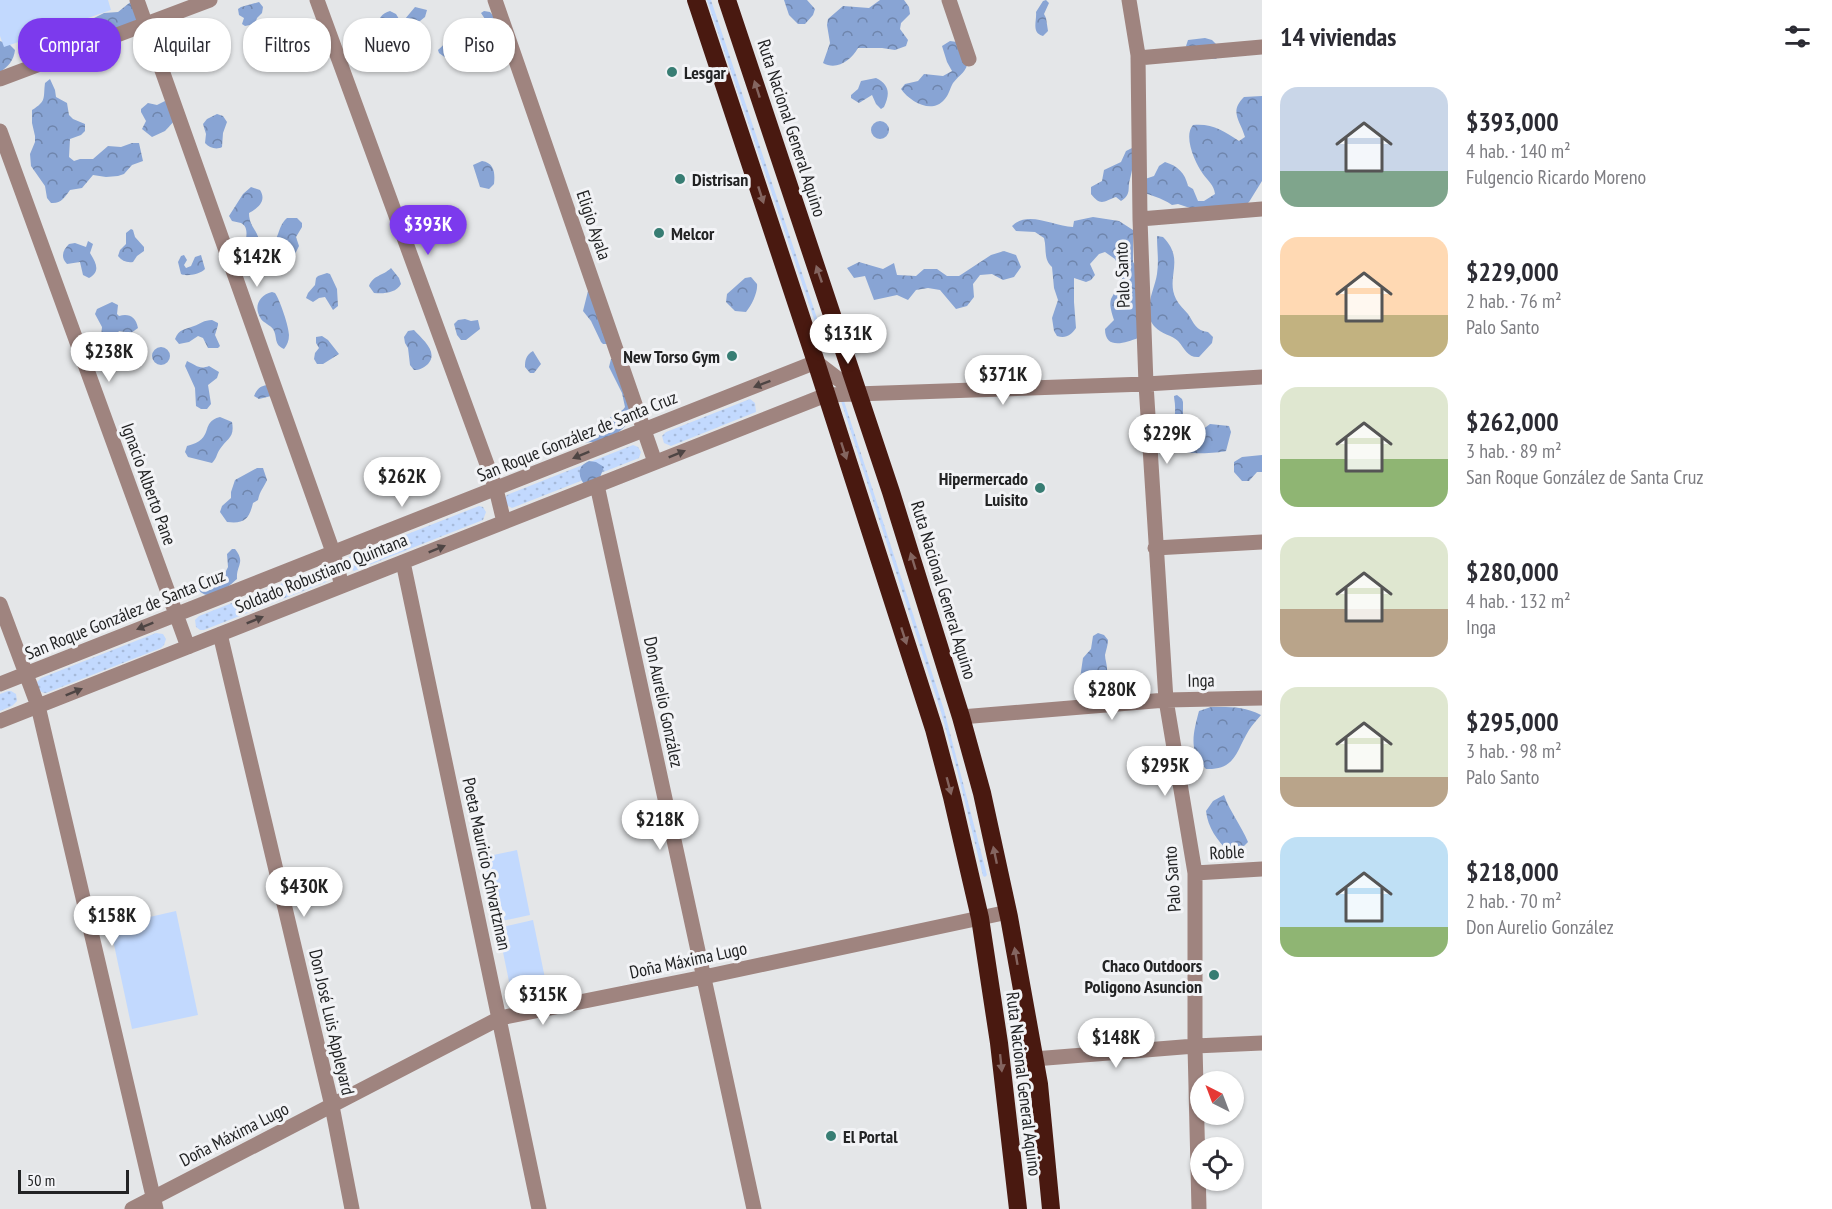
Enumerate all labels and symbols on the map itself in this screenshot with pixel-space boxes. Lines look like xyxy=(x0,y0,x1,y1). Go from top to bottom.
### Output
street label: Ruta Nacional General Aquino xyxy=(752,36,832,220)
place label: Lesgar xyxy=(684,61,727,84)
marker: Lesgar xyxy=(665,65,679,79)
one-way arrow xyxy=(752,80,762,98)
place label: Distrisan xyxy=(692,168,748,191)
marker: Distrisan xyxy=(673,172,687,186)
one-way arrow xyxy=(756,186,766,204)
street label: Eligio Ayala xyxy=(571,187,617,263)
pin: $393K xyxy=(386,205,470,256)
place label: Melcor xyxy=(671,222,715,245)
marker: Melcor xyxy=(652,226,666,240)
pin: $142K xyxy=(215,237,299,288)
street label: Palo Santo xyxy=(1109,241,1135,308)
one-way arrow xyxy=(814,265,823,283)
pin: $131K xyxy=(806,314,890,365)
pin: $238K xyxy=(67,332,151,383)
place label: New Torso Gym xyxy=(623,345,720,368)
marker: New Torso Gym xyxy=(725,349,739,363)
pin: $371K xyxy=(961,355,1045,406)
one-way arrow xyxy=(753,379,771,389)
street label: San Roque González de Santa Cruz xyxy=(474,385,680,487)
pin: $229K xyxy=(1125,414,1209,465)
street label: Ignacio Alberto Pane xyxy=(116,420,182,548)
one-way arrow xyxy=(840,442,849,460)
one-way arrow xyxy=(668,449,686,459)
one-way arrow xyxy=(571,450,589,460)
pin: $262K xyxy=(360,457,444,508)
place label: Hipermercado Luisito xyxy=(939,467,1028,511)
marker: Hipermercado Luisito xyxy=(1033,481,1047,495)
street label: Ruta Nacional General Aquino xyxy=(906,498,982,682)
street label: Soldado Robustiano Quintana xyxy=(231,528,411,618)
one-way arrow xyxy=(428,543,446,553)
one-way arrow xyxy=(908,552,917,570)
street label: San Roque González de Santa Cruz xyxy=(22,563,228,665)
one-way arrow xyxy=(247,615,265,625)
one-way arrow xyxy=(136,622,154,631)
one-way arrow xyxy=(899,627,909,645)
street label: Don Aurelio González xyxy=(639,635,689,769)
street label: Inga xyxy=(1187,668,1215,692)
pin: $280K xyxy=(1070,670,1154,721)
one-way arrow xyxy=(65,687,83,696)
pin: $295K xyxy=(1123,746,1207,797)
street label: Poeta Mauricio Schvartzman xyxy=(457,776,517,952)
one-way arrow xyxy=(945,777,954,795)
pin: $218K xyxy=(618,800,702,851)
street label: Roble xyxy=(1209,840,1245,864)
street label: Palo Santo xyxy=(1158,845,1186,913)
one-way arrow xyxy=(990,846,1000,864)
pin: $430K xyxy=(262,867,346,918)
pin: $158K xyxy=(70,896,154,947)
street label: Doña Máxima Lugo xyxy=(627,936,749,984)
one-way arrow xyxy=(1011,946,1020,965)
street label: Don José Luis Appleyard xyxy=(304,947,360,1097)
place label: Chaco Outdoors Poligono Asuncion xyxy=(1084,954,1202,998)
marker: Chaco Outdoors Poligono Asuncion xyxy=(1207,968,1221,982)
pin: $315K xyxy=(501,975,585,1026)
street label: Ruta Nacional General Aquino xyxy=(1001,991,1047,1178)
pin: $148K xyxy=(1074,1018,1158,1069)
one-way arrow xyxy=(996,1053,1006,1072)
north arrow xyxy=(1190,1071,1244,1125)
street label: Doña Máxima Lugo xyxy=(176,1097,293,1171)
place label: El Portal xyxy=(843,1125,898,1148)
marker: El Portal xyxy=(824,1129,838,1143)
scale bar xyxy=(18,1167,129,1194)

